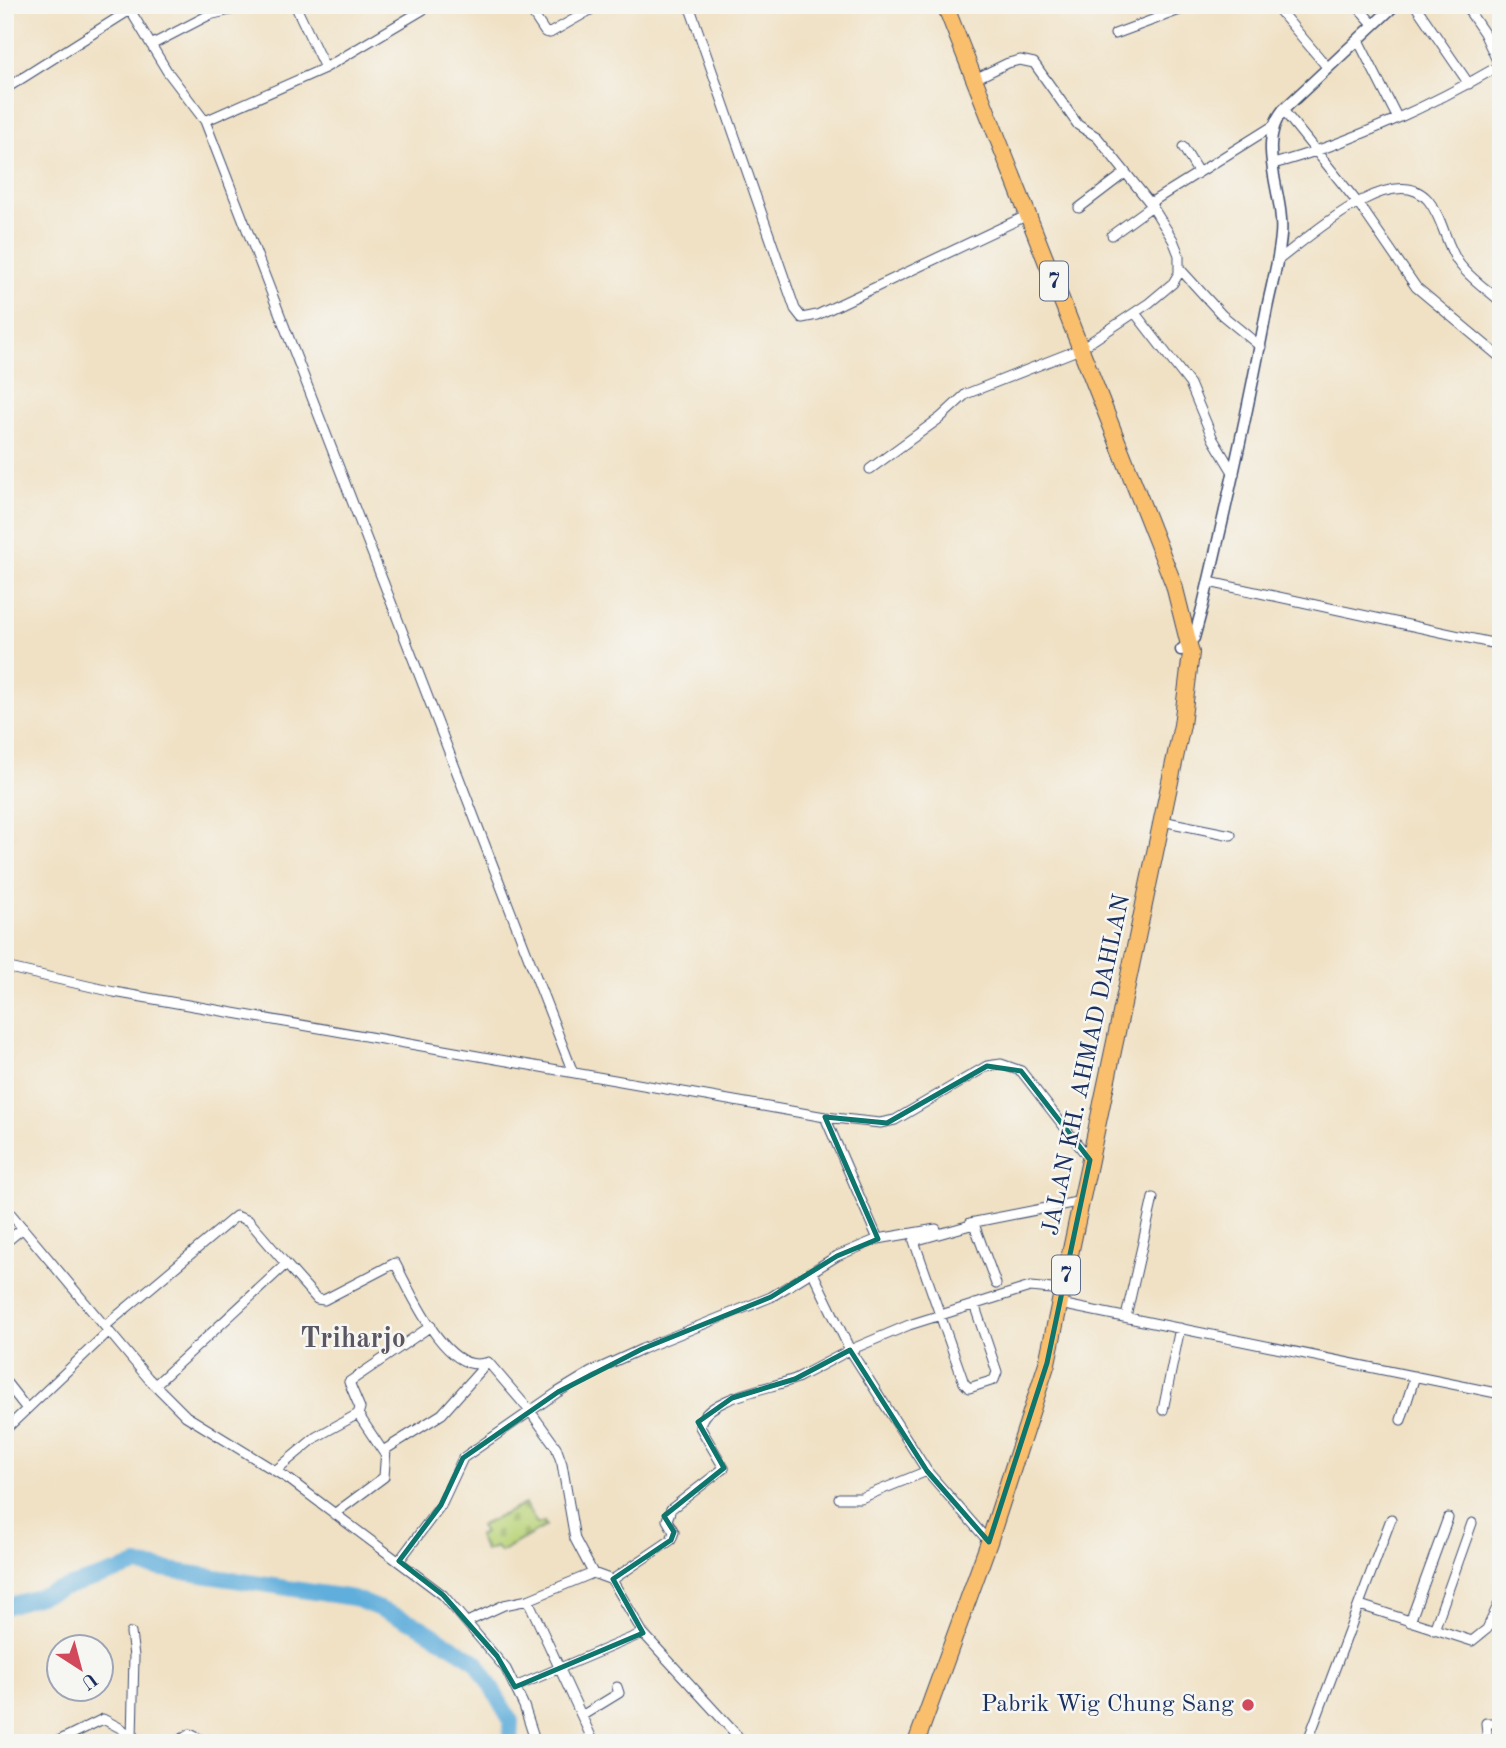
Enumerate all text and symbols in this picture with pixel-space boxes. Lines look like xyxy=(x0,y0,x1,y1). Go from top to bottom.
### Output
road number: 7 xyxy=(1040,262,1068,300)
street label: JALAN KH. AHMAD DAHLAN xyxy=(1039,892,1135,1238)
road number: 7 xyxy=(1052,1256,1080,1294)
district label: Triharjo xyxy=(300,1326,406,1354)
north arrow xyxy=(46,1632,116,1702)
text: U xyxy=(77,1668,100,1692)
place label: Pabrik Wig Chung Sang xyxy=(981,1693,1234,1717)
marker: Pabrik Wig Chung Sang xyxy=(1240,1697,1256,1713)

